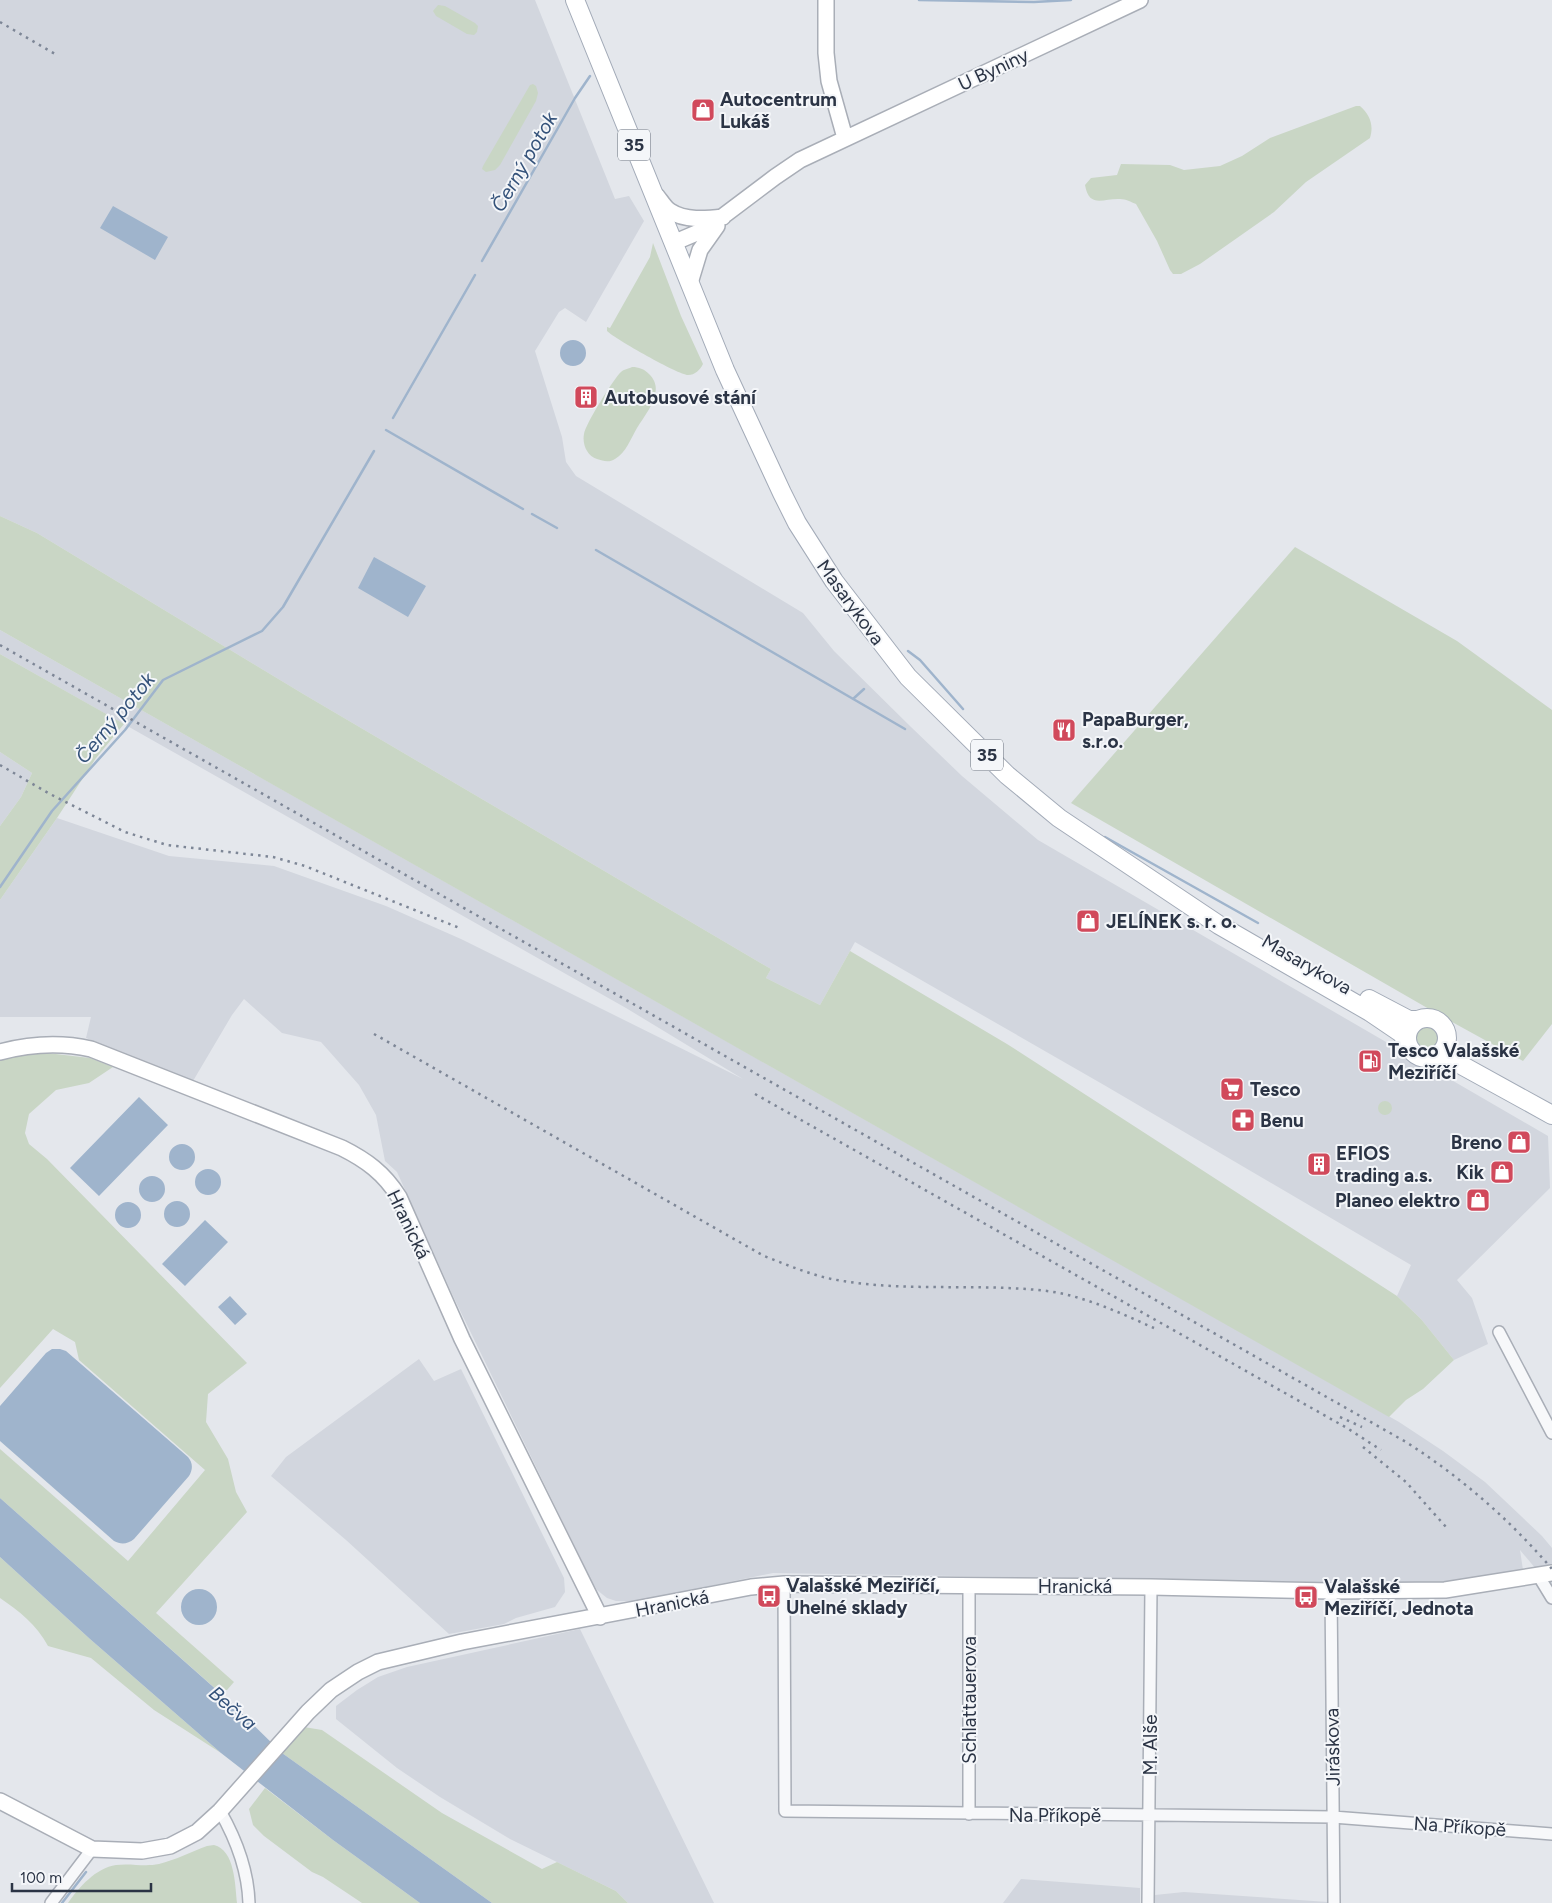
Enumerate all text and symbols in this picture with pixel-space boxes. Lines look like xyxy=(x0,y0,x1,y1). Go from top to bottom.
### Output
street label: U Byniny xyxy=(954,43,1032,96)
place label: Autocentrum Lukáš xyxy=(720,88,837,133)
shop icon: Autocentrum Lukáš xyxy=(690,97,716,123)
water label: Černý potok xyxy=(486,107,563,216)
road number: 35 xyxy=(618,130,650,160)
building icon: Autobusové stání xyxy=(573,384,599,410)
place label: Autobusové stání xyxy=(604,386,757,409)
street label: Masarykova xyxy=(812,555,889,649)
water label: Černý potok xyxy=(70,667,161,768)
place label: PapaBurger, s.r.o. xyxy=(1082,708,1189,753)
restaurant icon: PapaBurger, s.r.o. xyxy=(1051,717,1077,743)
road number: 35 xyxy=(971,740,1003,770)
shop icon: JELÍNEK s. r. o. xyxy=(1075,908,1101,934)
place label: JELÍNEK s. r. o. xyxy=(1106,910,1237,933)
street label: Masarykova xyxy=(1258,930,1356,999)
place label: Tesco Valašské Meziříčí xyxy=(1388,1039,1520,1084)
fuel station icon: Tesco Valašské Meziříčí xyxy=(1357,1048,1383,1074)
supermarket icon: Tesco xyxy=(1219,1076,1245,1102)
place label: Tesco xyxy=(1250,1078,1301,1101)
pharmacy icon: Benu xyxy=(1230,1107,1256,1133)
place label: Benu xyxy=(1260,1109,1304,1132)
shop icon: Breno xyxy=(1506,1129,1532,1155)
place label: Breno xyxy=(1451,1131,1502,1154)
place label: EFIOS trading a.s. xyxy=(1336,1142,1432,1187)
building icon: EFIOS trading a.s. xyxy=(1306,1151,1332,1177)
shop icon: Kik xyxy=(1489,1159,1515,1185)
place label: Kik xyxy=(1456,1161,1485,1184)
street label: Hranická xyxy=(382,1186,435,1263)
shop icon: Planeo elektro xyxy=(1465,1187,1491,1213)
place label: Planeo elektro xyxy=(1335,1189,1460,1212)
place label: Valašské Meziříčí, Uhelné sklady xyxy=(786,1574,940,1619)
street label: Hranická xyxy=(1038,1575,1112,1598)
place label: Valašské Meziříčí, Jednota xyxy=(1324,1575,1474,1620)
bus stop icon: Valašské Meziříčí, Uhelné sklady xyxy=(756,1583,782,1609)
bus stop icon: Valašské Meziříčí, Jednota xyxy=(1293,1584,1319,1610)
street label: Hranická xyxy=(633,1585,711,1622)
street label: Schlattauerova xyxy=(958,1636,981,1764)
water label: Bečva xyxy=(204,1681,262,1735)
street label: Jiráskova xyxy=(1320,1708,1345,1786)
street label: M. Alše xyxy=(1139,1714,1162,1776)
street label: Na Příkopě xyxy=(1009,1804,1101,1827)
street label: Na Příkopě xyxy=(1413,1812,1507,1841)
scale bar xyxy=(12,1860,151,1892)
text: 100 m xyxy=(20,1869,62,1887)

